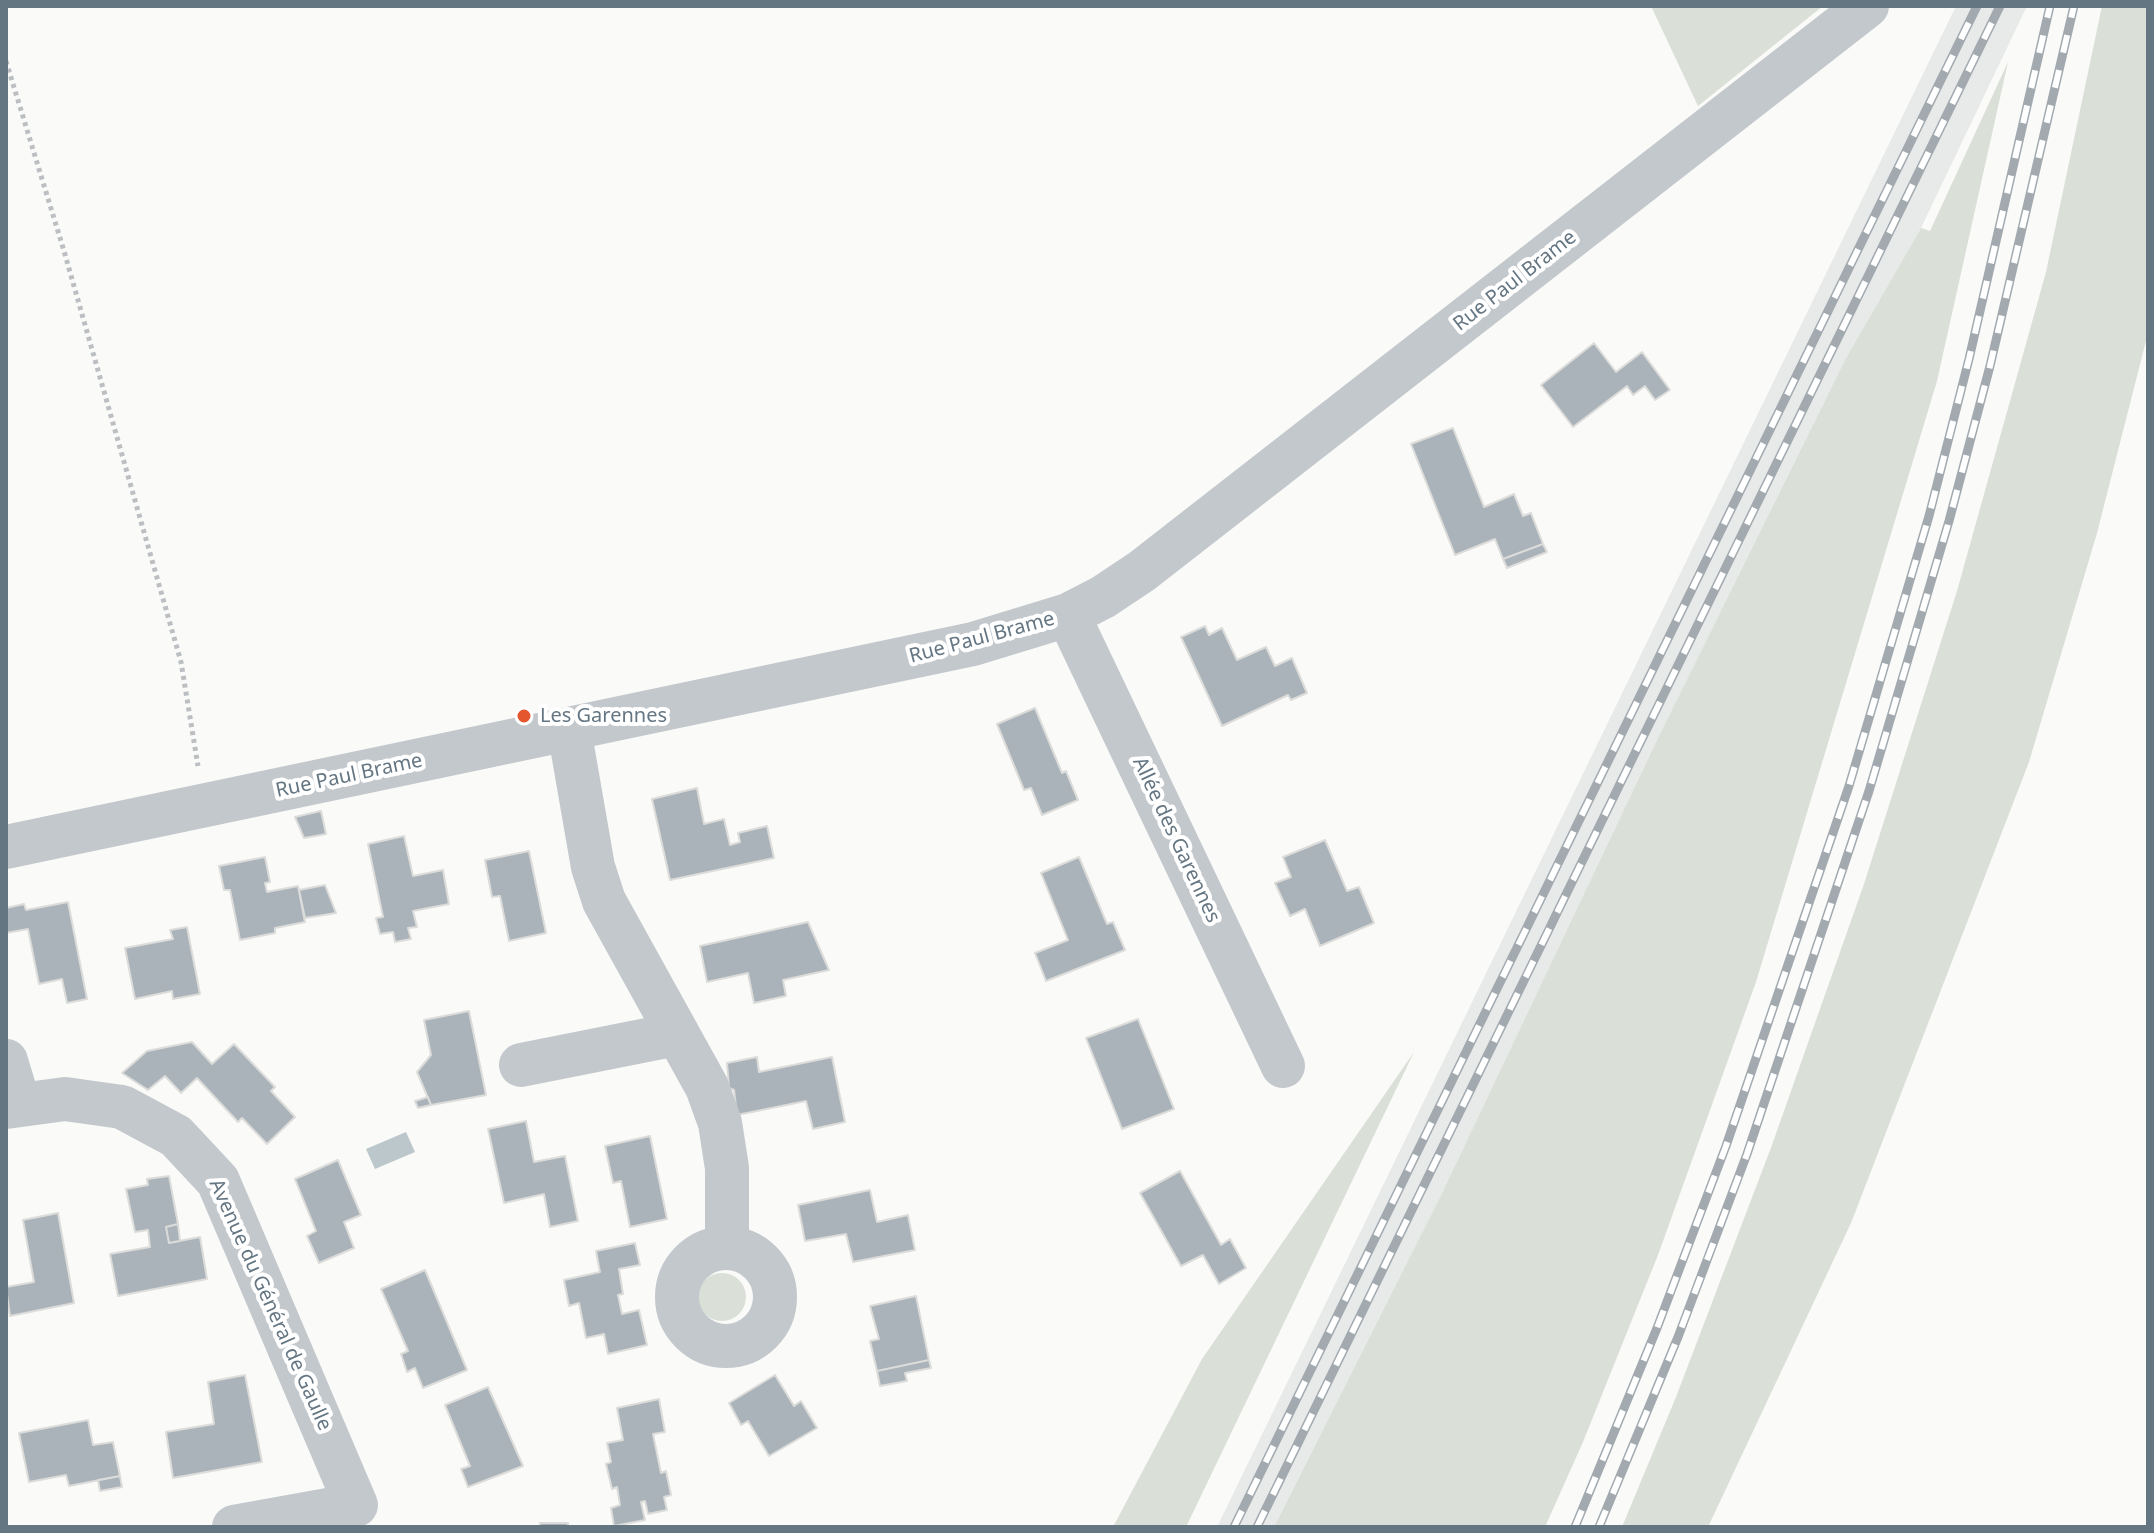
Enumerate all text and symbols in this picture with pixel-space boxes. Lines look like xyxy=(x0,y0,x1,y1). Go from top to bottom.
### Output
street label: Rue Paul Brame xyxy=(1449,226,1581,336)
street label: Rue Paul Brame xyxy=(907,607,1057,669)
place label: Les Garennes xyxy=(540,704,667,728)
marker: Les Garennes xyxy=(515,707,533,725)
street label: Rue Paul Brame xyxy=(273,749,425,803)
street label: Allée des Garennes xyxy=(1127,753,1225,927)
street label: Avenue du Général de Gaulle xyxy=(204,1176,336,1434)

